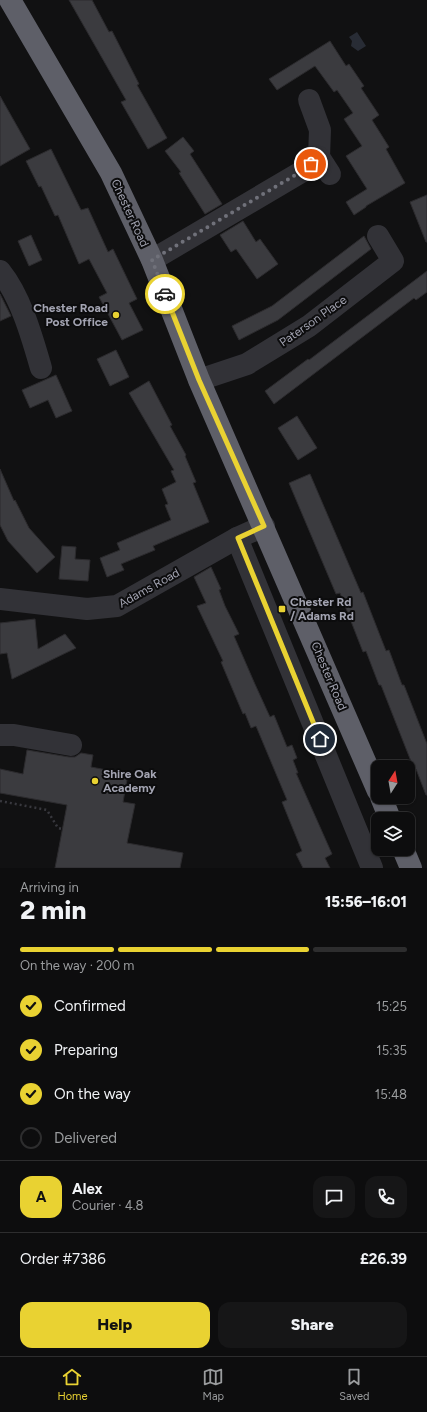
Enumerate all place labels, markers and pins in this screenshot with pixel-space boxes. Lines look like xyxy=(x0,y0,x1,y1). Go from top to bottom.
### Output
pin xyxy=(294,147,328,181)
place label: Chester Road Post Office xyxy=(33,301,108,329)
marker: Chester Road Post Office xyxy=(111,310,121,320)
place label: Chester Rd / Adams Rd xyxy=(290,595,354,623)
marker: Chester Rd / Adams Rd xyxy=(277,604,287,614)
pin xyxy=(303,722,337,756)
place label: Shire Oak Academy xyxy=(103,767,157,795)
marker: Shire Oak Academy xyxy=(90,776,100,786)

